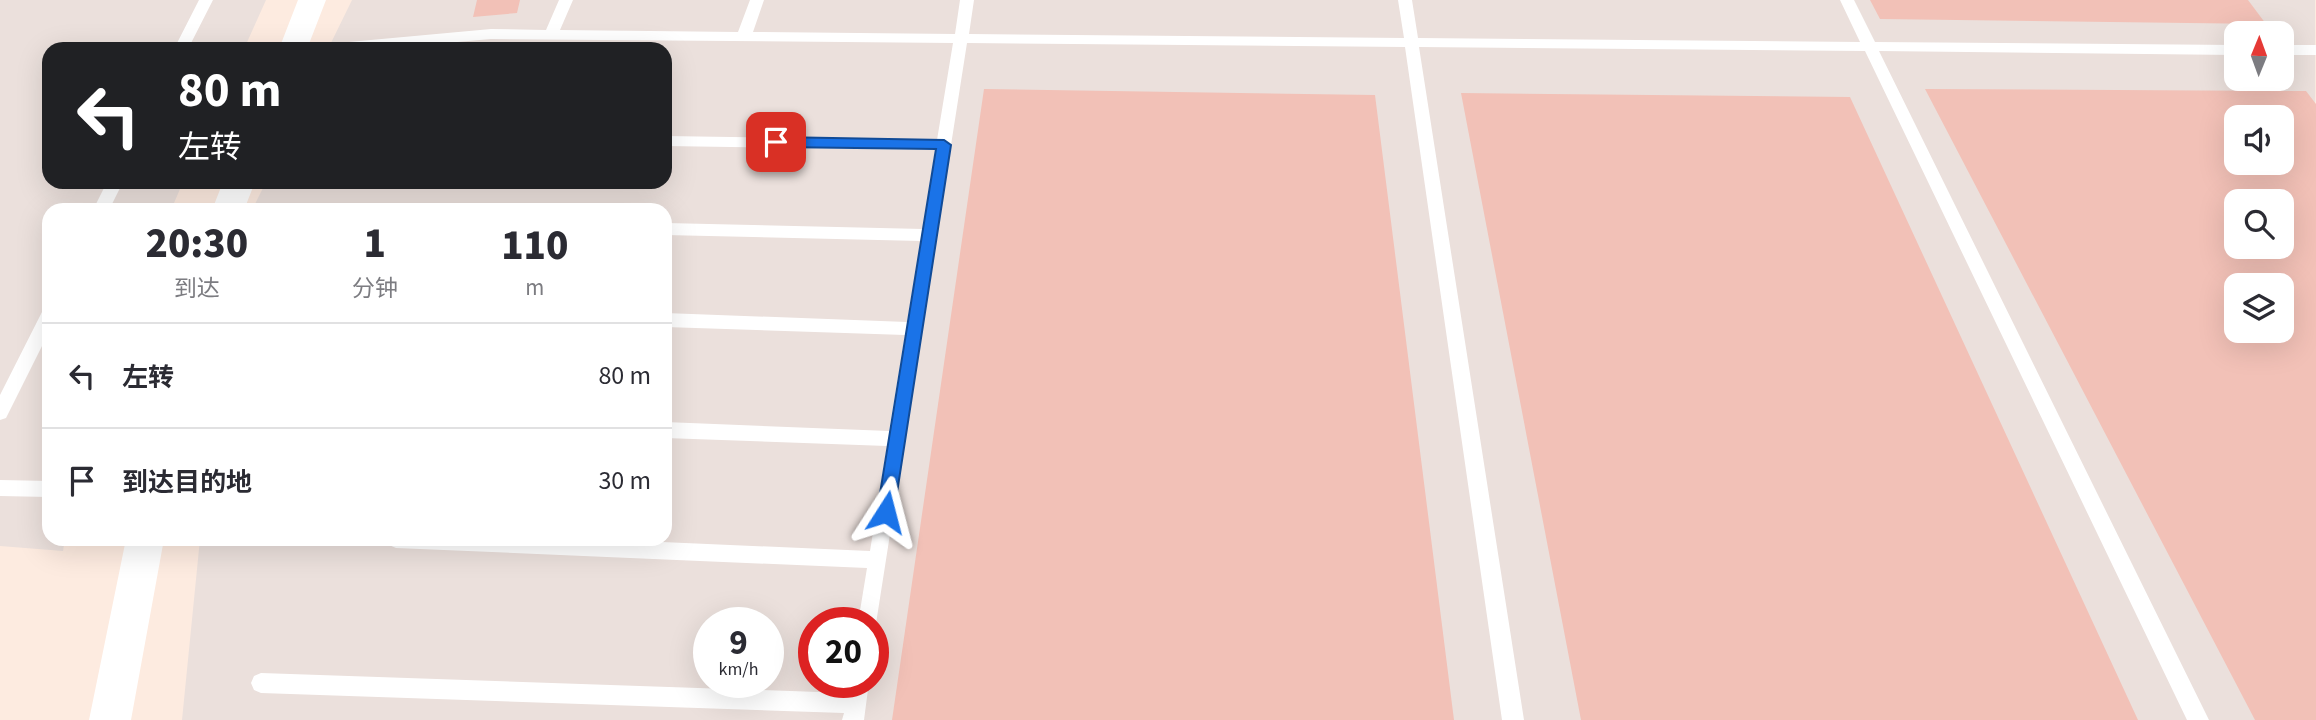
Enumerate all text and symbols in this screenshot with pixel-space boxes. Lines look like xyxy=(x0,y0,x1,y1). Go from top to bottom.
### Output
north arrow xyxy=(2224,21,2294,91)
map controls xyxy=(2224,21,2294,343)
text: 80 m xyxy=(178,56,282,126)
icon: left xyxy=(63,70,154,161)
button: sound xyxy=(2224,105,2294,175)
pin xyxy=(746,112,806,172)
icon: arrive xyxy=(757,123,795,161)
text: 左转 xyxy=(178,125,242,171)
button: search xyxy=(2224,189,2294,259)
text: 20:30 xyxy=(145,214,248,274)
text: 1 xyxy=(363,214,386,274)
text: 110 xyxy=(501,216,568,276)
text: m xyxy=(525,271,544,304)
text: 到达 xyxy=(174,272,220,305)
text: 分钟 xyxy=(352,272,398,305)
button: layers xyxy=(2224,273,2294,343)
icon: left xyxy=(63,357,101,395)
text: 80 m xyxy=(598,357,651,394)
text: 左转 xyxy=(122,359,174,396)
icon: arrive xyxy=(63,462,101,500)
text: 30 m xyxy=(598,462,651,499)
text: 到达目的地 xyxy=(122,464,252,501)
position arrow xyxy=(849,475,923,549)
speed limit sign: 20 xyxy=(798,607,889,698)
text: 9 xyxy=(729,618,748,668)
text: km/h xyxy=(719,657,758,682)

